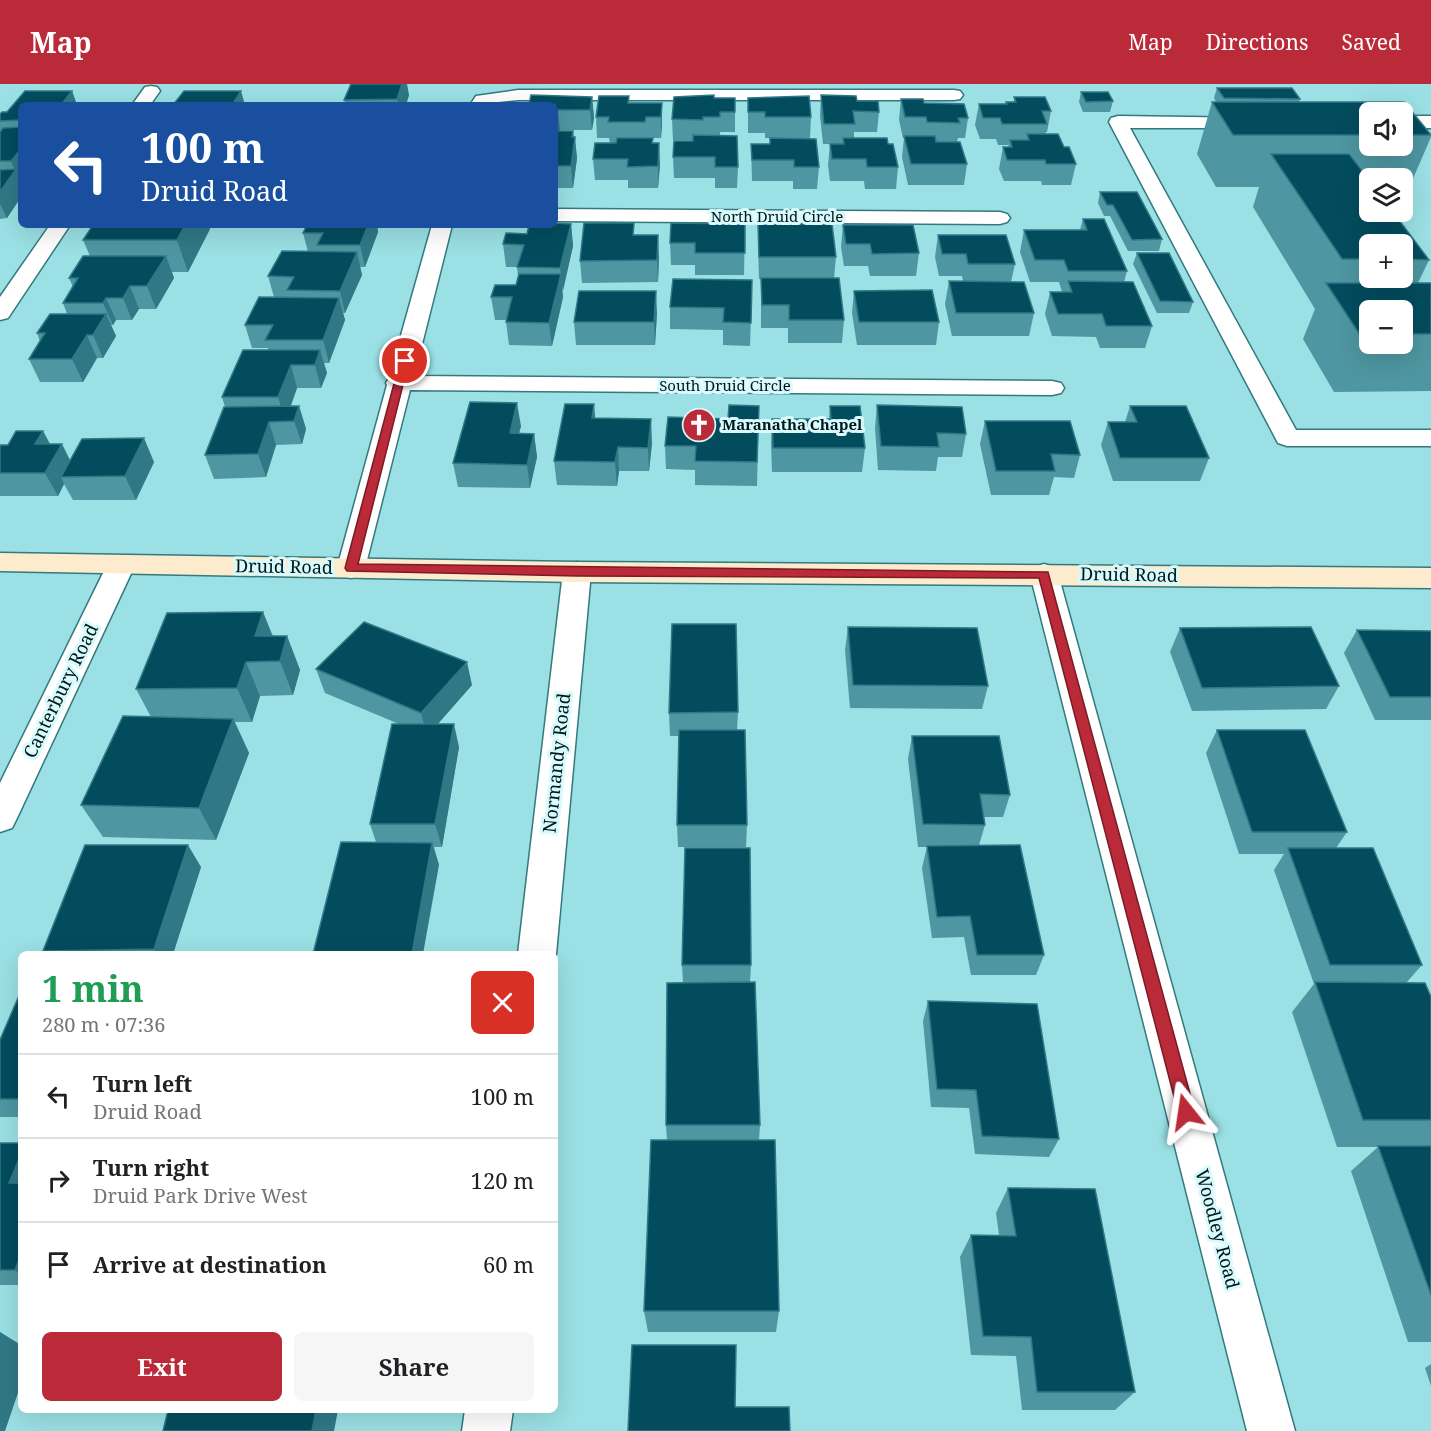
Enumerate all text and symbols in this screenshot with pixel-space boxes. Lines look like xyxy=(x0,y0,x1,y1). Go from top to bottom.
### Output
text: Map xyxy=(30,23,92,61)
text: Map xyxy=(1128,28,1173,56)
text: Directions xyxy=(1206,28,1308,56)
text: Saved xyxy=(1341,28,1401,56)
map controls xyxy=(1359,102,1413,354)
button: sound xyxy=(1359,102,1413,156)
text: 100 m xyxy=(141,118,265,175)
icon: left xyxy=(42,126,120,204)
button: layers xyxy=(1359,168,1413,222)
text: Druid Road xyxy=(141,172,288,209)
street label: North Druid Circle xyxy=(711,206,843,226)
button: + xyxy=(1359,234,1413,288)
button: − xyxy=(1359,300,1413,354)
pin xyxy=(379,335,430,386)
icon: arrive xyxy=(388,344,421,377)
street label: South Druid Circle xyxy=(659,375,791,395)
church icon: Maranatha Chapel xyxy=(681,407,717,443)
place label: Maranatha Chapel xyxy=(722,414,863,434)
street label: Druid Road xyxy=(235,553,333,579)
street label: Druid Road xyxy=(1080,561,1178,587)
street label: Canterbury Road xyxy=(17,619,103,762)
street label: Normandy Road xyxy=(537,692,575,834)
text: 1 min xyxy=(42,964,144,1013)
button: close xyxy=(471,971,534,1034)
text: 280 m · 07:36 xyxy=(42,1011,165,1038)
text: Turn left xyxy=(93,1068,192,1098)
icon: left xyxy=(42,1080,75,1113)
position arrow xyxy=(1154,1080,1218,1144)
text: 100 m xyxy=(471,1081,534,1111)
text: Druid Road xyxy=(93,1098,202,1125)
text: Turn right xyxy=(93,1152,209,1182)
icon: right xyxy=(42,1164,75,1197)
text: 120 m xyxy=(471,1165,534,1195)
street label: Woodley Road xyxy=(1190,1166,1245,1291)
text: Druid Park Drive West xyxy=(93,1182,308,1209)
icon: arrive xyxy=(42,1248,75,1281)
text: Arrive at destination xyxy=(93,1249,327,1279)
text: 60 m xyxy=(483,1249,534,1279)
button: Exit xyxy=(42,1332,282,1401)
button: Share xyxy=(294,1332,534,1401)

